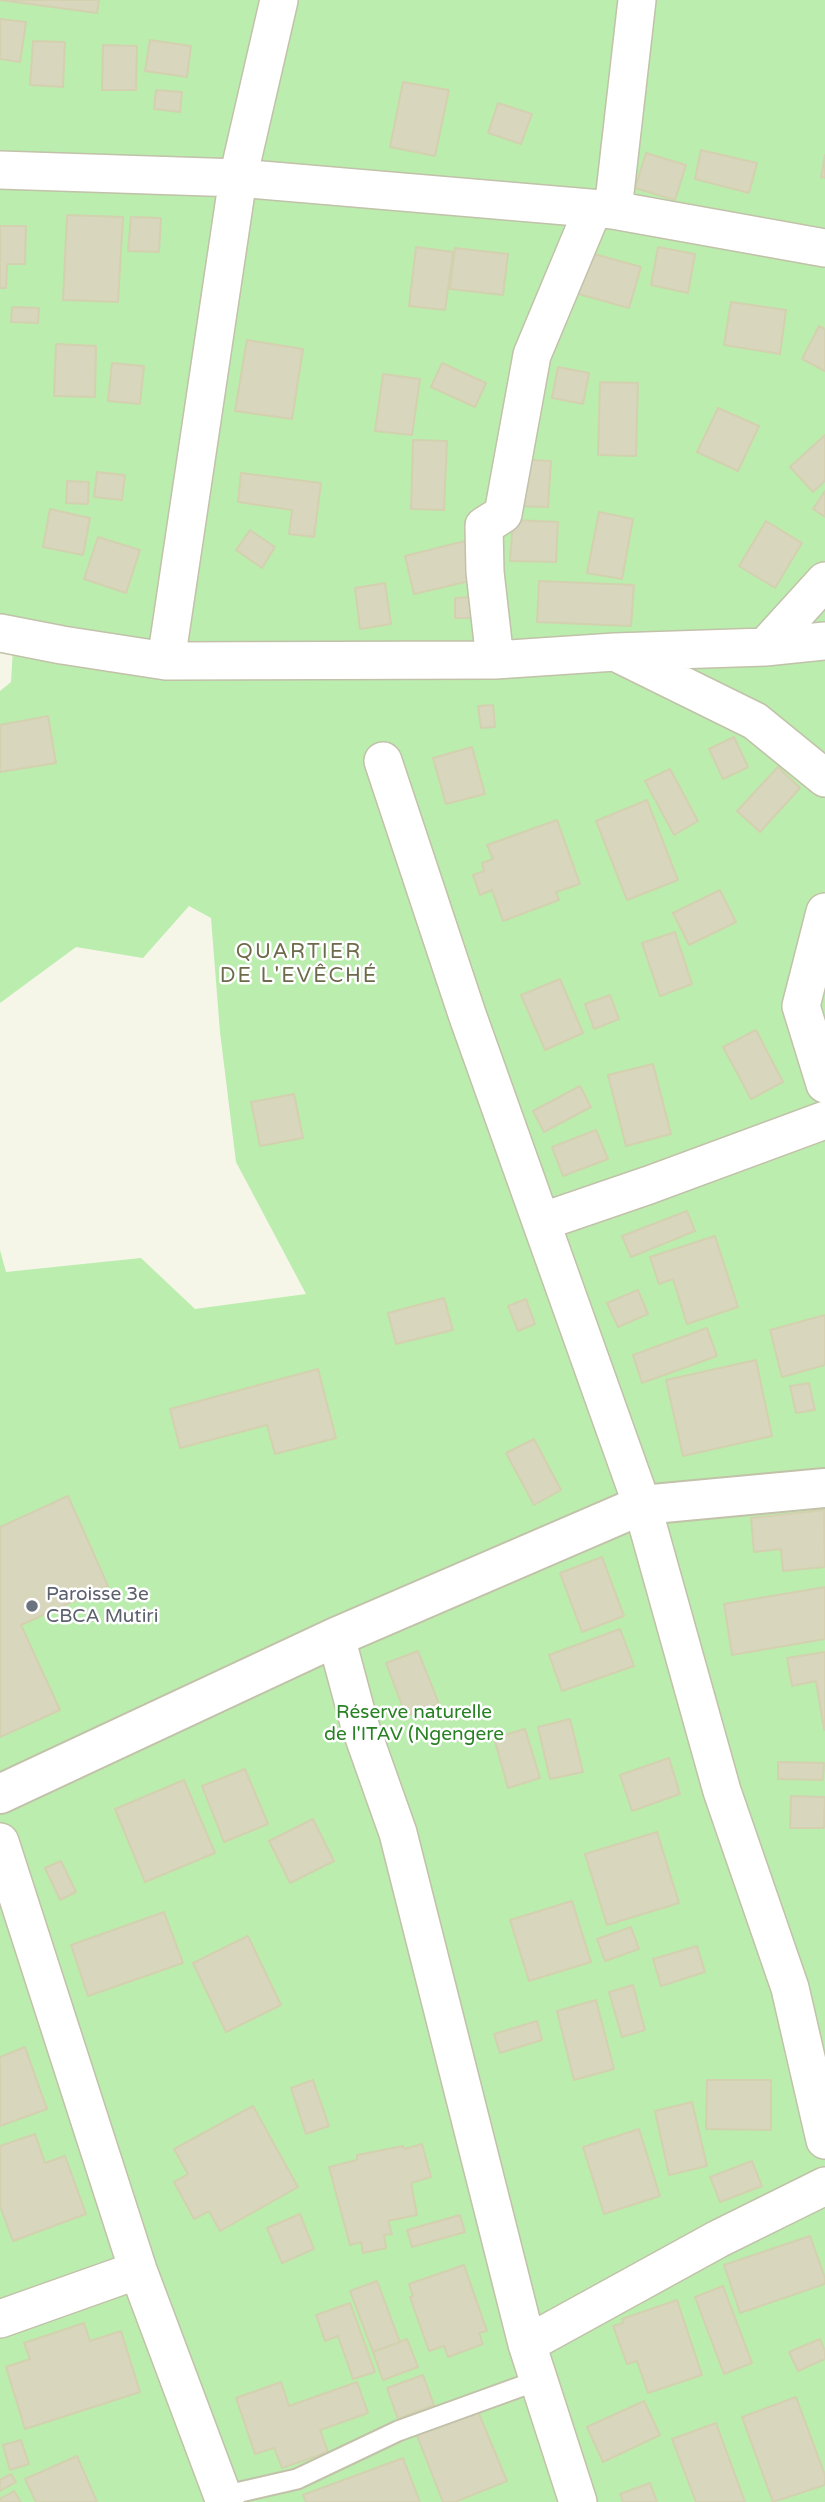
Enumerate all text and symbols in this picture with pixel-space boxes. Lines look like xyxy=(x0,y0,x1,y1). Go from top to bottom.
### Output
district label: QUARTIER DE L'EVÊCHÉ xyxy=(221,939,377,989)
place label: Paroisse 3e CBCA Mutiri xyxy=(46,1584,158,1628)
marker: Paroisse 3e CBCA Mutiri xyxy=(24,1598,40,1614)
park label: Réserve naturelle de l'ITAV (Ngengere xyxy=(324,1702,504,1746)

